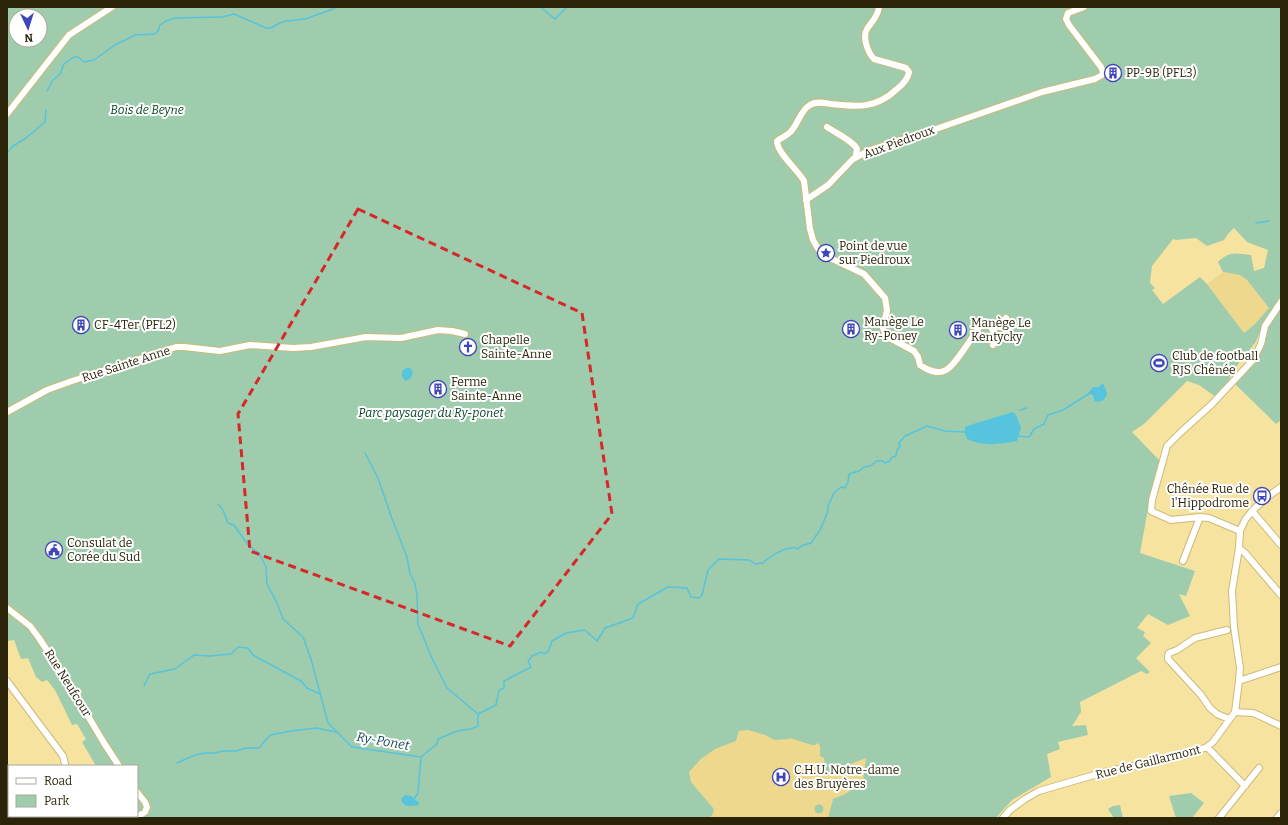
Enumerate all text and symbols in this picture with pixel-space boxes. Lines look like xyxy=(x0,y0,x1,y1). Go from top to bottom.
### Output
north arrow xyxy=(8,8,48,48)
text: N xyxy=(23,31,33,44)
building icon: PP-9B (PFL3) xyxy=(1103,63,1123,83)
place label: PP-9B (PFL3) xyxy=(1126,65,1197,80)
park label: Bois de Beyne xyxy=(110,103,184,117)
street label: Aux Piedroux xyxy=(861,123,937,161)
place label: Point de vue sur Piedroux xyxy=(839,239,910,267)
place icon: Point de vue sur Piedroux xyxy=(816,243,836,263)
building icon: CF-4Ter (PFL2) xyxy=(71,315,91,335)
place label: Manège Le Ry-Poney xyxy=(864,315,924,343)
place label: Manège Le Kentycky xyxy=(971,316,1031,344)
place label: CF-4Ter (PFL2) xyxy=(94,317,176,332)
building icon: Manège Le Ry-Poney xyxy=(841,319,861,339)
building icon: Manège Le Kentycky xyxy=(948,320,968,340)
place label: Chapelle Sainte-Anne xyxy=(481,333,552,361)
church icon: Chapelle Sainte-Anne xyxy=(458,337,478,357)
street label: Rue Sainte Anne xyxy=(80,343,172,385)
place label: Club de football RJS Chênée xyxy=(1172,349,1259,377)
sports icon: Club de football RJS Chênée xyxy=(1149,353,1169,373)
place label: Ferme Sainte-Anne xyxy=(451,375,522,403)
building icon: Ferme Sainte-Anne xyxy=(428,379,448,399)
park label: Parc paysager du Ry-ponet xyxy=(358,406,504,420)
place label: Chênée Rue de l'Hippodrome xyxy=(1167,482,1249,510)
bus stop icon: Chênée Rue de l'Hippodrome xyxy=(1252,486,1272,506)
place label: Consulat de Corée du Sud xyxy=(67,536,140,564)
public building icon: Consulat de Corée du Sud xyxy=(44,540,64,560)
street label: Rue Neufcour xyxy=(42,647,95,720)
water label: Ry-Ponet xyxy=(355,729,411,753)
street label: Rue de Gaillarmont xyxy=(1094,742,1203,782)
place label: C.H.U. Notre-dame des Bruyères xyxy=(794,763,899,791)
legend xyxy=(8,765,138,817)
hospital icon: C.H.U. Notre-dame des Bruyères xyxy=(771,767,791,787)
text: Road xyxy=(44,774,72,788)
text: Park xyxy=(44,794,70,808)

